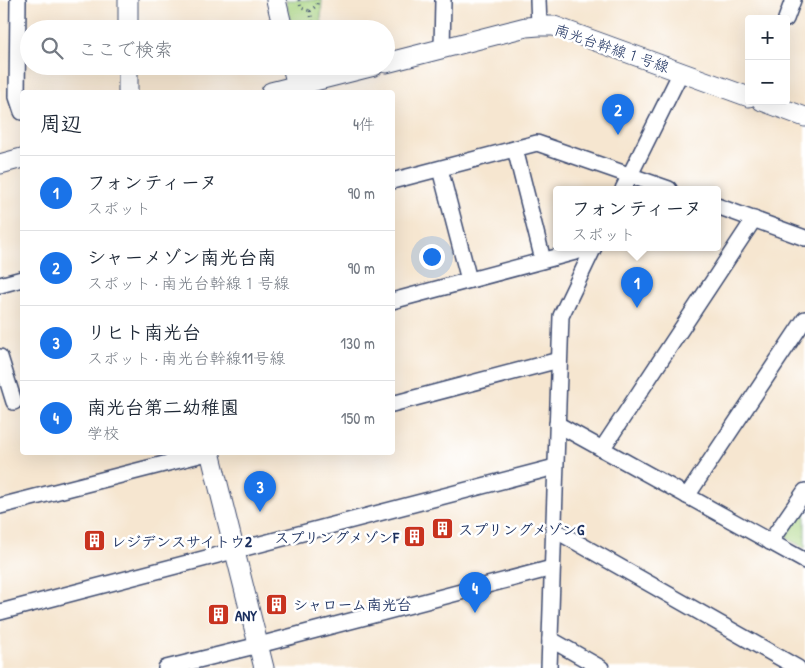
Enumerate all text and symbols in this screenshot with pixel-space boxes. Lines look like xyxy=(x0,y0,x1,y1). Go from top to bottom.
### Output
map controls xyxy=(745,15,790,105)
button: + xyxy=(745,15,790,60)
street label: 南光台幹線１号線 xyxy=(552,19,672,77)
search box xyxy=(20,20,395,75)
icon: search xyxy=(38,34,66,62)
text: ここで検索 xyxy=(78,36,173,62)
button: − xyxy=(745,60,790,105)
pin: 2 xyxy=(602,94,634,135)
text: 周辺 xyxy=(40,109,82,138)
text: 4件 xyxy=(353,113,375,135)
text: フォンティーヌ xyxy=(87,169,218,195)
text: 1 xyxy=(53,182,59,204)
text: 90 m xyxy=(347,182,375,204)
popup xyxy=(553,186,721,251)
text: フォンティーヌ xyxy=(571,195,703,221)
text: スポット xyxy=(87,197,151,219)
text: スポット xyxy=(571,223,635,245)
text: シャーメゾン南光台南 xyxy=(87,244,276,270)
your location xyxy=(419,244,445,270)
text: 2 xyxy=(52,257,60,279)
text: 90 m xyxy=(347,257,375,279)
pin: 1 xyxy=(621,267,653,308)
text: スポット · 南光台幹線１号線 xyxy=(87,272,290,294)
text: リヒト南光台 xyxy=(87,319,201,345)
text: 3 xyxy=(52,332,60,354)
text: 130 m xyxy=(340,332,375,354)
text: スポット · 南光台幹線11号線 xyxy=(87,347,285,369)
text: 南光台第二幼稚園 xyxy=(87,394,239,420)
text: 4 xyxy=(53,407,59,429)
text: 150 m xyxy=(341,407,375,429)
text: 学校 xyxy=(87,422,119,444)
pin: 3 xyxy=(244,471,276,512)
building icon: スプリングメゾンG xyxy=(430,517,454,541)
place label: スプリングメゾンG xyxy=(458,519,585,540)
building icon: スプリングメゾンF xyxy=(403,525,427,549)
place label: スプリングメゾンF xyxy=(274,527,400,548)
building icon: レジデンスサイトウ2 xyxy=(83,529,107,553)
place label: レジデンスサイトウ2 xyxy=(111,531,253,552)
pin: 4 xyxy=(459,572,491,613)
building icon: シャローム南光台 xyxy=(265,592,289,616)
place label: シャローム南光台 xyxy=(293,594,412,615)
building icon: ANY xyxy=(207,603,231,627)
place label: ANY xyxy=(235,605,257,626)

